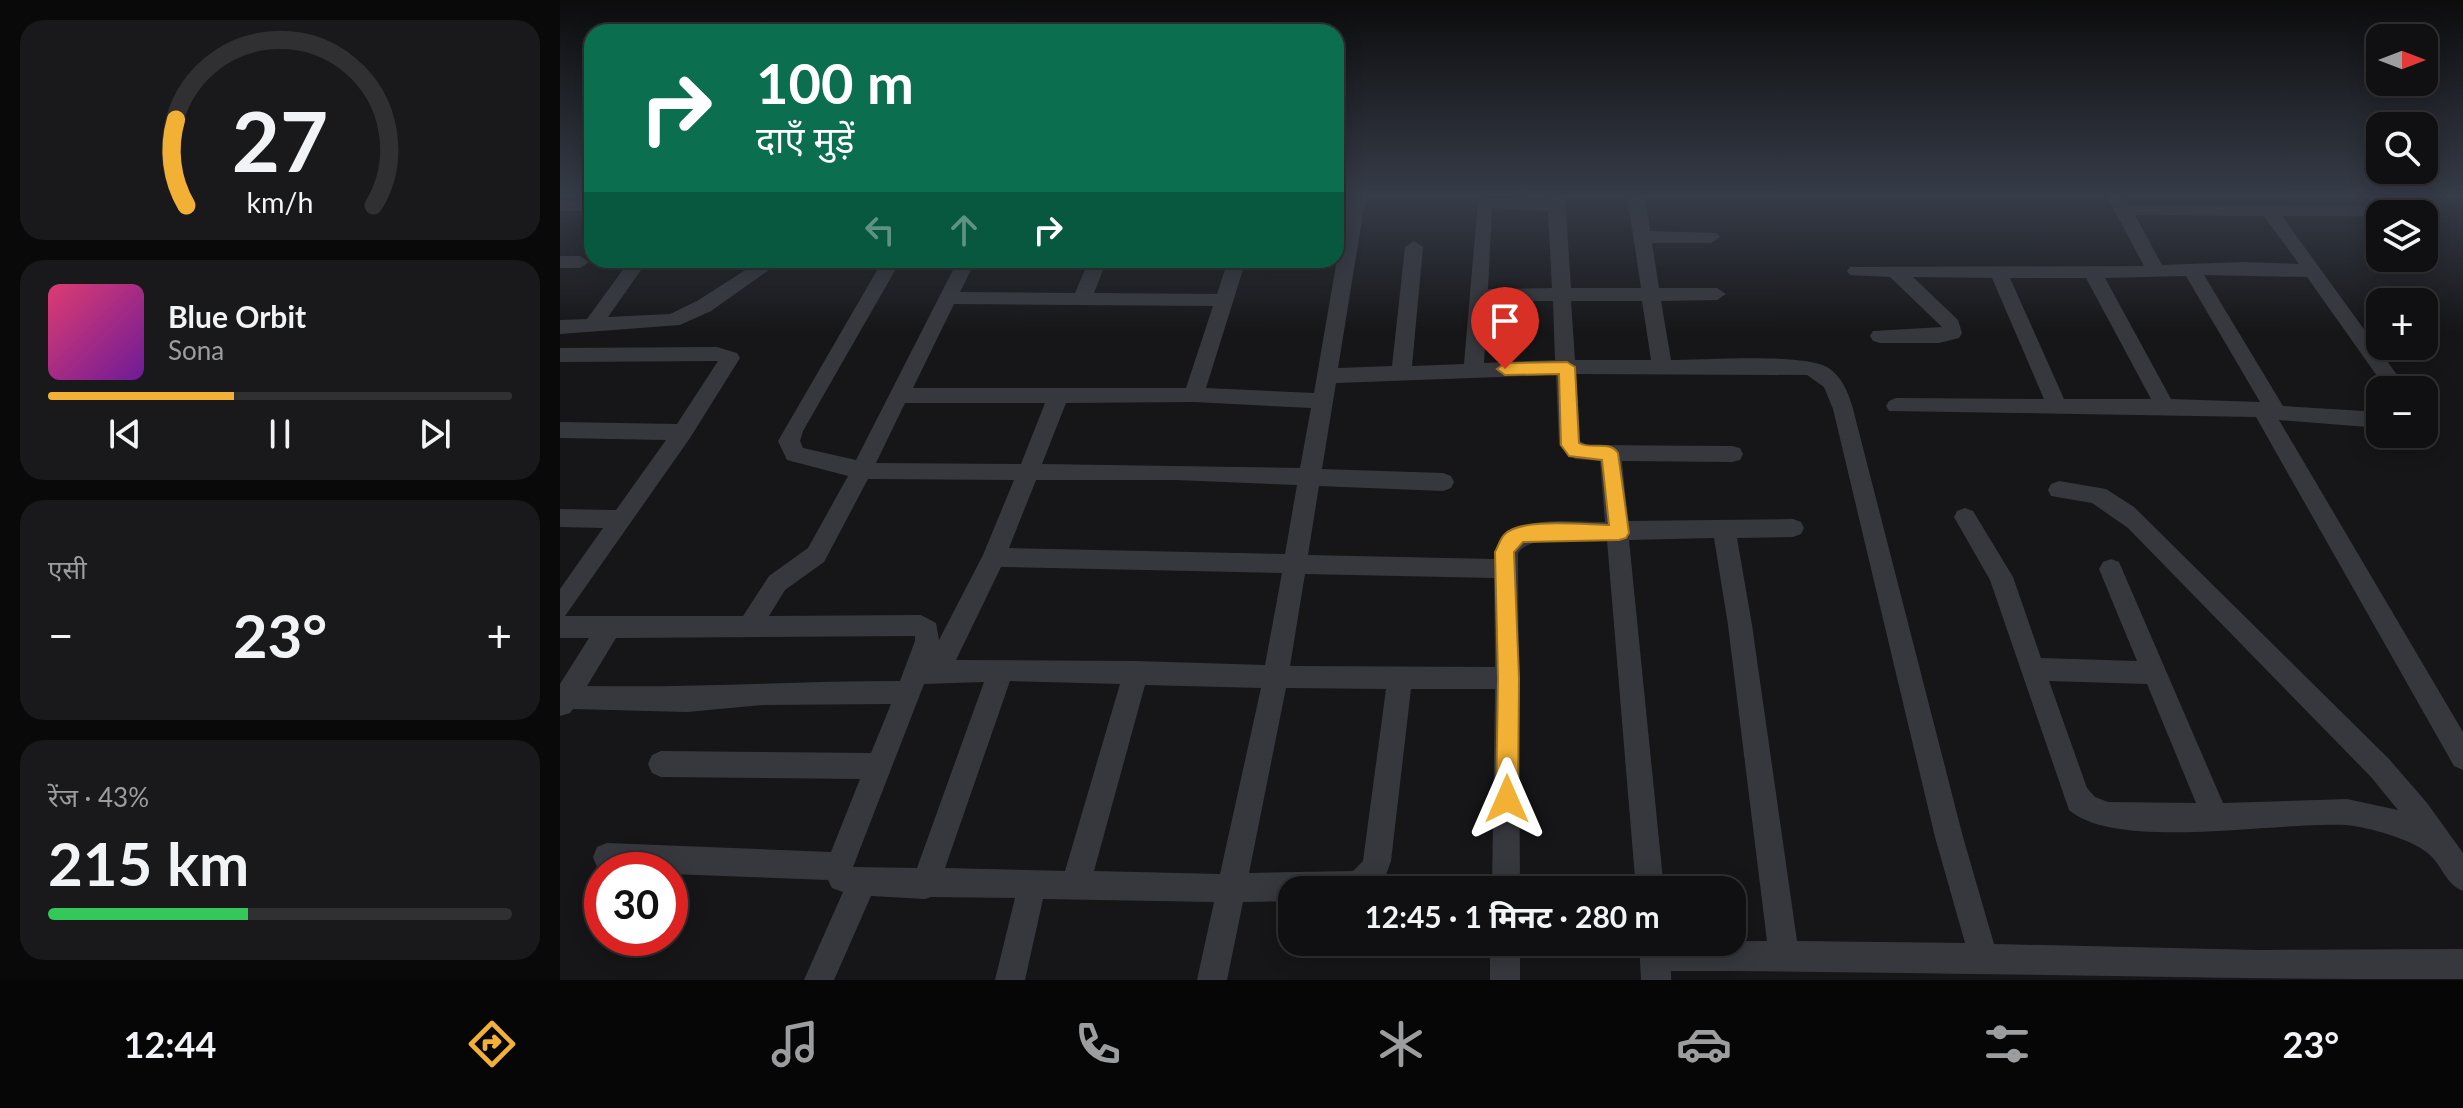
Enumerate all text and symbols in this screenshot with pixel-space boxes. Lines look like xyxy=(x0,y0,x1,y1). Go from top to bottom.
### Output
north arrow xyxy=(2366,24,2438,96)
map controls xyxy=(2366,24,2438,448)
text: 100 m xyxy=(756,49,914,116)
icon: right xyxy=(624,56,728,160)
text: 27 xyxy=(232,90,328,190)
button: search xyxy=(2366,112,2438,184)
text: दाएँ मुड़ें xyxy=(756,117,854,161)
text: km/h xyxy=(247,185,313,219)
button: layers xyxy=(2366,200,2438,272)
icon: left xyxy=(858,208,902,252)
icon: ahead xyxy=(942,208,986,252)
icon: right xyxy=(1026,208,1070,252)
pin xyxy=(1471,287,1539,369)
button: + xyxy=(2366,288,2438,360)
text: Blue Orbit xyxy=(168,298,306,334)
icon: arrive xyxy=(1483,299,1527,343)
text: Sona xyxy=(168,334,224,366)
button: − xyxy=(2366,376,2438,448)
icon: previous xyxy=(103,412,147,456)
icon: pause xyxy=(258,412,302,456)
icon: next xyxy=(413,412,457,456)
text: एसी xyxy=(48,553,87,585)
text: 23° xyxy=(233,599,327,671)
text: − xyxy=(48,609,74,661)
text: + xyxy=(486,609,512,661)
position arrow xyxy=(1465,757,1549,841)
text: रेंज · 43% xyxy=(48,781,149,813)
text: 215 km xyxy=(48,827,249,899)
speed limit sign: 30 xyxy=(584,852,688,956)
text: 12:45 · 1 मिनट · 280 m xyxy=(1364,898,1660,934)
icon: directions xyxy=(464,1016,520,1072)
icon: music xyxy=(767,1016,823,1072)
icon: phone xyxy=(1070,1016,1126,1072)
icon: climate xyxy=(1373,1016,1429,1072)
icon: car xyxy=(1676,1016,1732,1072)
icon: filters xyxy=(1979,1016,2035,1072)
text: 12:44 xyxy=(124,1022,216,1066)
text: 23° xyxy=(2283,1022,2339,1066)

